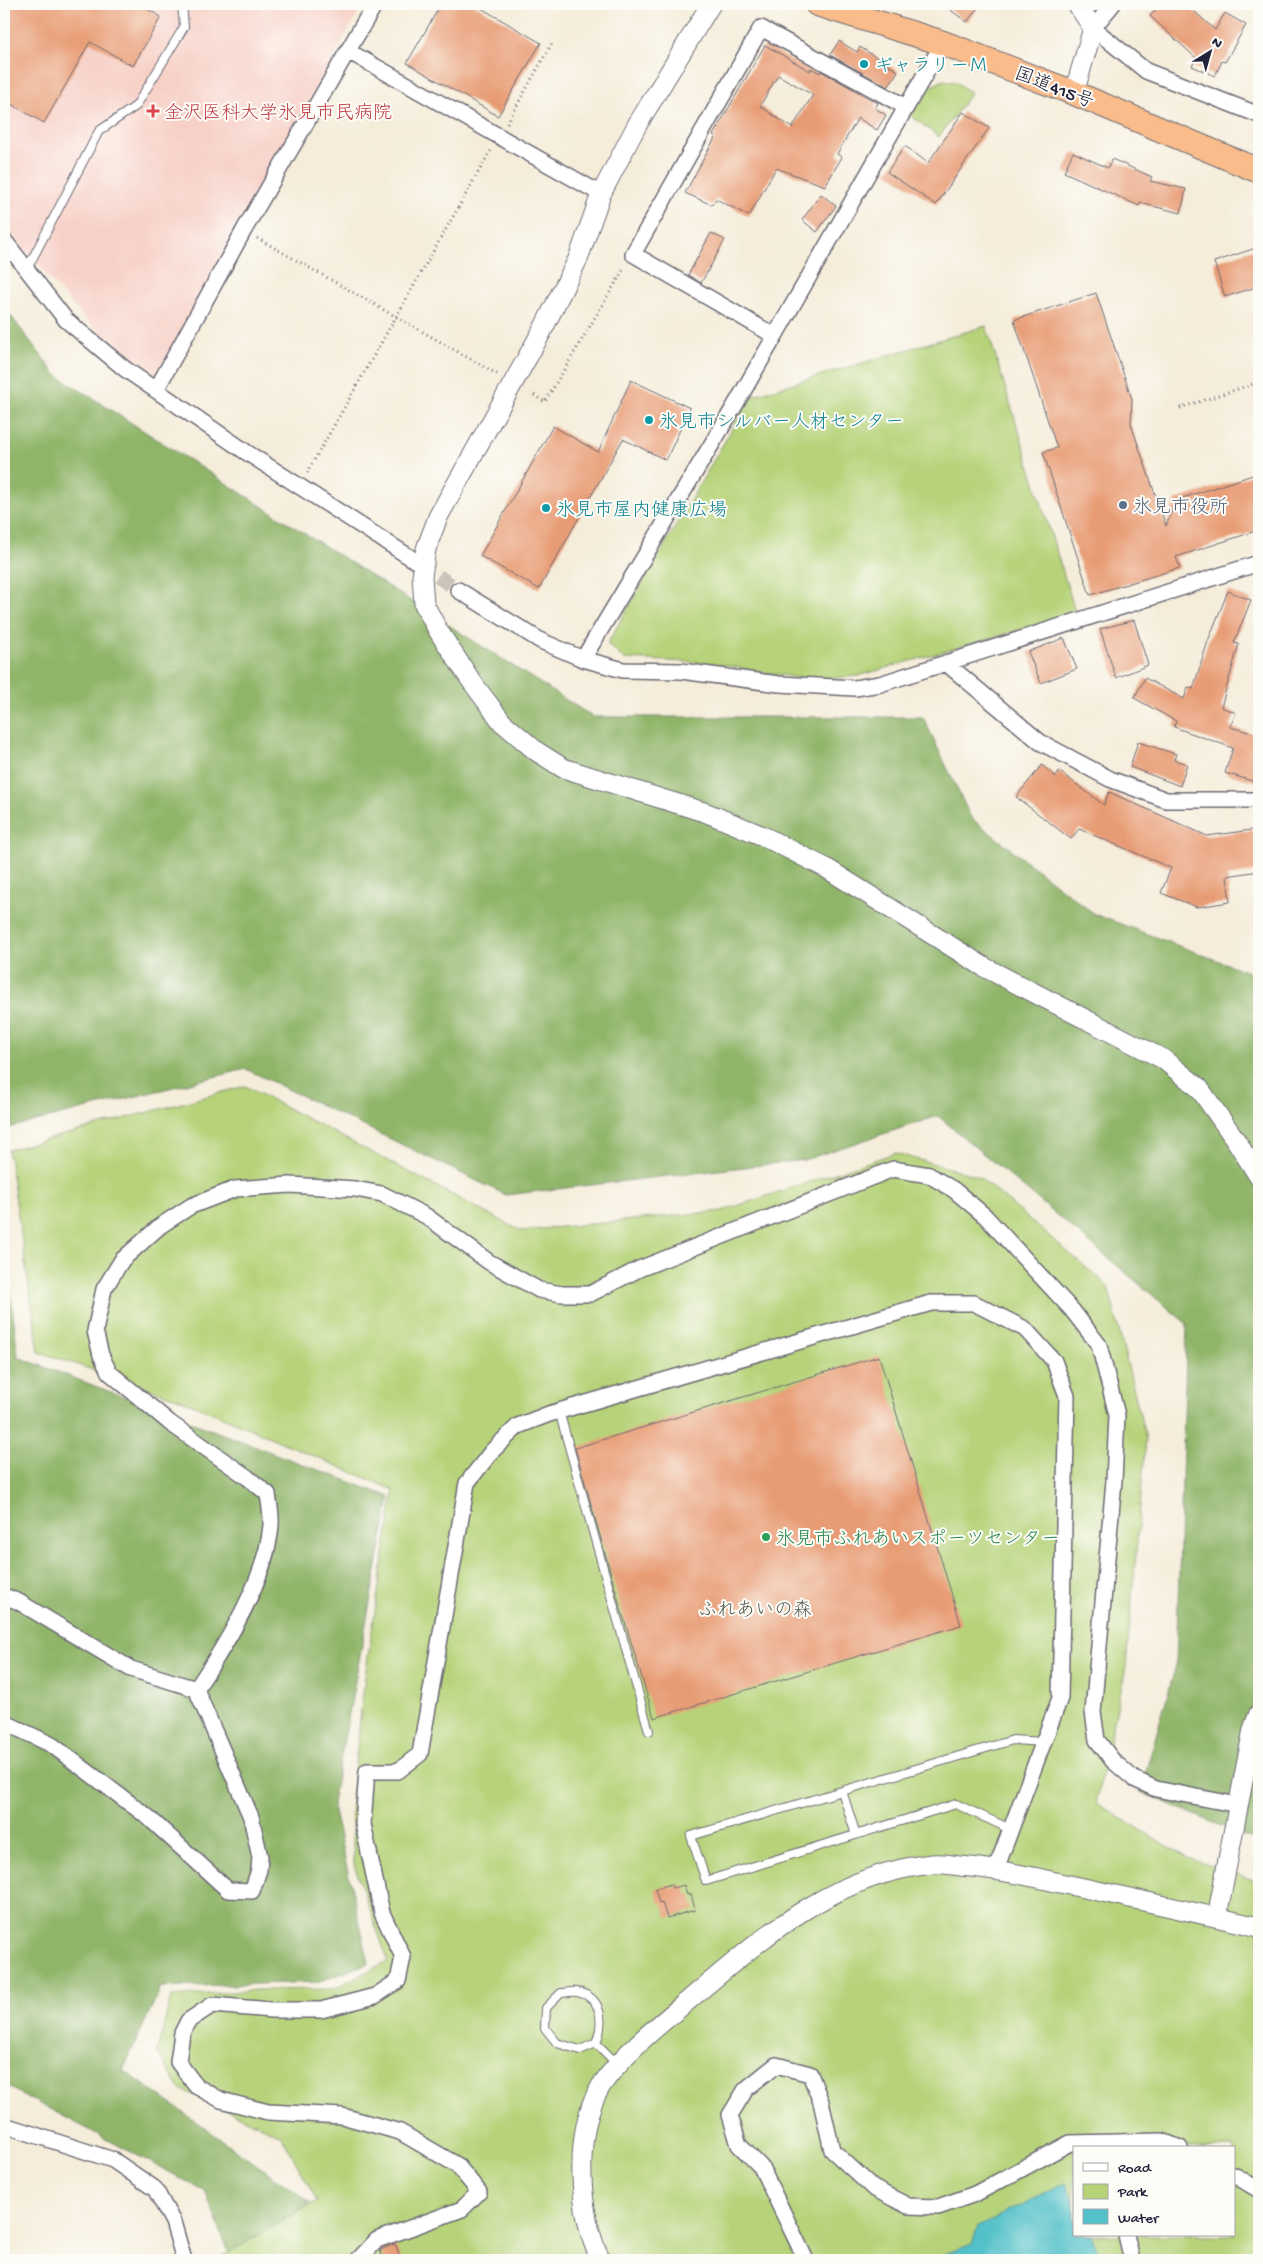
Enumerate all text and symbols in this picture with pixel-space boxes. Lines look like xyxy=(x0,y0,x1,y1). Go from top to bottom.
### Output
north arrow xyxy=(1186,28,1236,78)
text: N xyxy=(1208,34,1225,53)
place label: ギャラリーＭ xyxy=(874,56,988,79)
marker: ギャラリーＭ xyxy=(858,58,870,70)
street label: 国道415号 xyxy=(1011,63,1097,115)
place label: 金沢医科大学氷見市民病院 xyxy=(164,102,392,126)
marker: 金沢医科大学氷見市民病院 xyxy=(146,104,160,118)
place label: 氷見市シルバー人材センター xyxy=(659,411,904,435)
marker: 氷見市シルバー人材センター xyxy=(643,414,655,426)
place label: 氷見市役所 xyxy=(1133,496,1228,520)
place label: 氷見市屋内健康広場 xyxy=(556,499,727,523)
marker: 氷見市役所 xyxy=(1117,499,1129,511)
marker: 氷見市屋内健康広場 xyxy=(540,502,552,514)
place label: 氷見市ふれあいスポーツセンター xyxy=(776,1528,1060,1552)
marker: 氷見市ふれあいスポーツセンター xyxy=(760,1531,772,1543)
park label: ふれあいの森 xyxy=(698,1599,812,1623)
legend xyxy=(1073,2146,1236,2236)
text: Road xyxy=(1118,2160,1152,2178)
text: Park xyxy=(1117,2184,1148,2202)
text: Water xyxy=(1118,2210,1160,2228)

